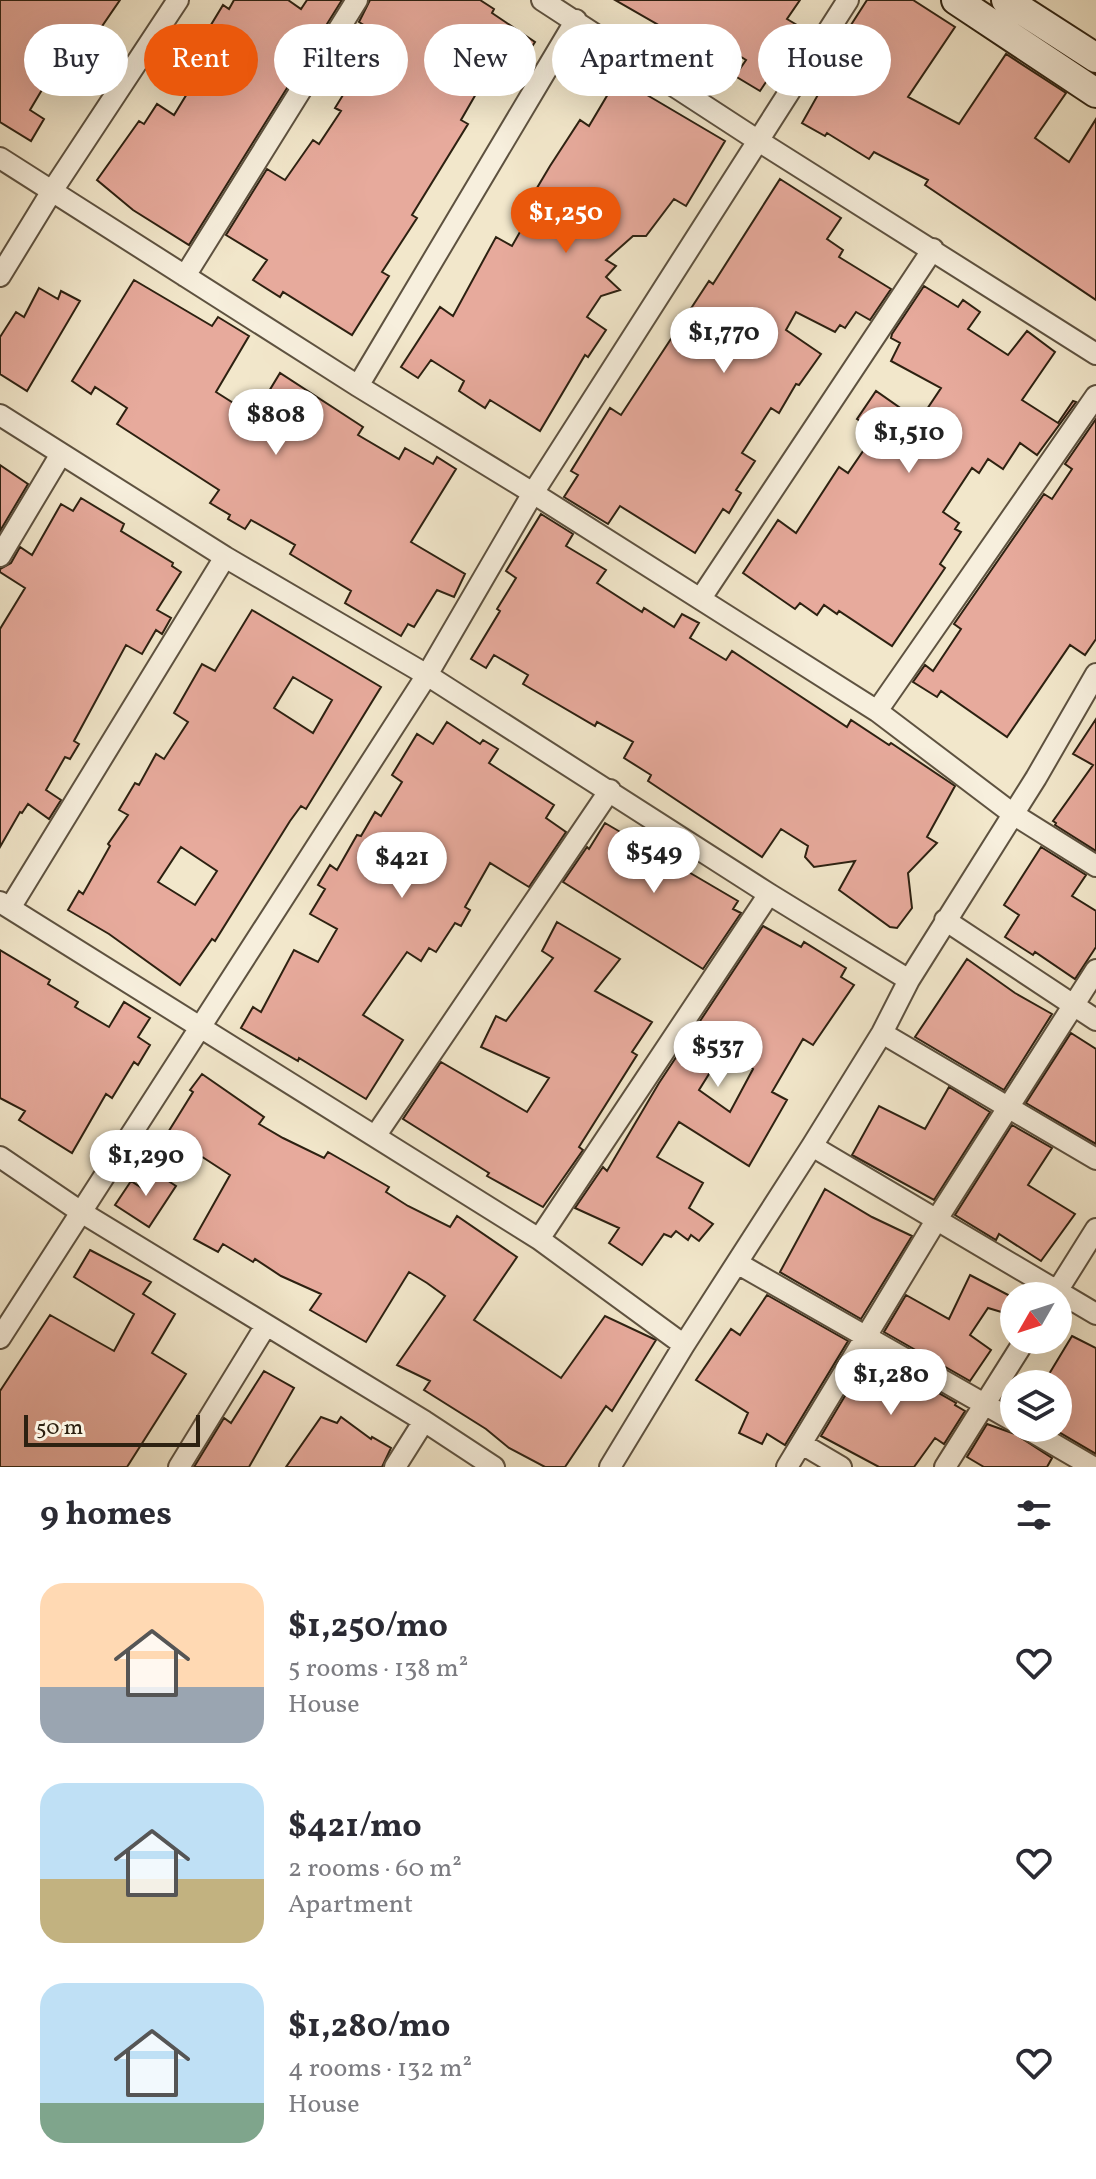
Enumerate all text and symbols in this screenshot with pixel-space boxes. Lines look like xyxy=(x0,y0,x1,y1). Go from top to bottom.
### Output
chip: Buy xyxy=(24,24,128,96)
chip: Rent xyxy=(144,24,258,96)
chip: Filters xyxy=(274,24,408,96)
chip: New xyxy=(424,24,536,96)
chip: Apartment xyxy=(552,24,742,96)
chip: House xyxy=(758,24,891,96)
pin: $1,250 xyxy=(501,187,631,255)
text: $1,250 xyxy=(529,195,603,231)
pin: $1,770 xyxy=(659,307,789,375)
text: $1,770 xyxy=(688,315,760,351)
pin: $808 xyxy=(229,389,323,457)
text: $808 xyxy=(247,397,305,433)
pin: $1,510 xyxy=(844,407,974,475)
text: $1,510 xyxy=(873,415,945,451)
pin: $549 xyxy=(607,827,701,895)
pin: $421 xyxy=(355,832,449,900)
text: $549 xyxy=(626,835,682,871)
text: $421 xyxy=(375,840,429,876)
pin: $537 xyxy=(671,1021,765,1089)
text: $537 xyxy=(692,1029,744,1065)
pin: $1,290 xyxy=(81,1130,211,1198)
text: $1,290 xyxy=(108,1138,184,1174)
north arrow xyxy=(1000,1282,1072,1354)
map controls xyxy=(1000,1282,1072,1442)
pin: $1,280 xyxy=(826,1349,956,1417)
text: $1,280 xyxy=(853,1357,929,1393)
button: layers xyxy=(1000,1370,1072,1442)
scale bar xyxy=(24,1411,200,1447)
text: 50 m xyxy=(36,1413,83,1444)
text: 9 homes xyxy=(40,1492,172,1539)
icon: filters xyxy=(1012,1493,1056,1537)
text: $1,250/mo xyxy=(288,1604,448,1651)
icon: home xyxy=(104,1615,200,1711)
icon: heart xyxy=(1012,1641,1056,1685)
text: 5 rooms · 138 m² xyxy=(288,1651,468,1687)
text: House xyxy=(288,1687,360,1723)
text: $421/mo xyxy=(288,1804,422,1851)
icon: home xyxy=(104,1815,200,1911)
icon: heart xyxy=(1012,1841,1056,1885)
text: 2 rooms · 60 m² xyxy=(288,1851,462,1887)
text: Apartment xyxy=(288,1887,413,1923)
text: $1,280/mo xyxy=(288,2004,450,2051)
icon: home xyxy=(104,2015,200,2111)
icon: heart xyxy=(1012,2041,1056,2085)
text: 4 rooms · 132 m² xyxy=(288,2051,472,2087)
text: House xyxy=(288,2087,360,2123)

